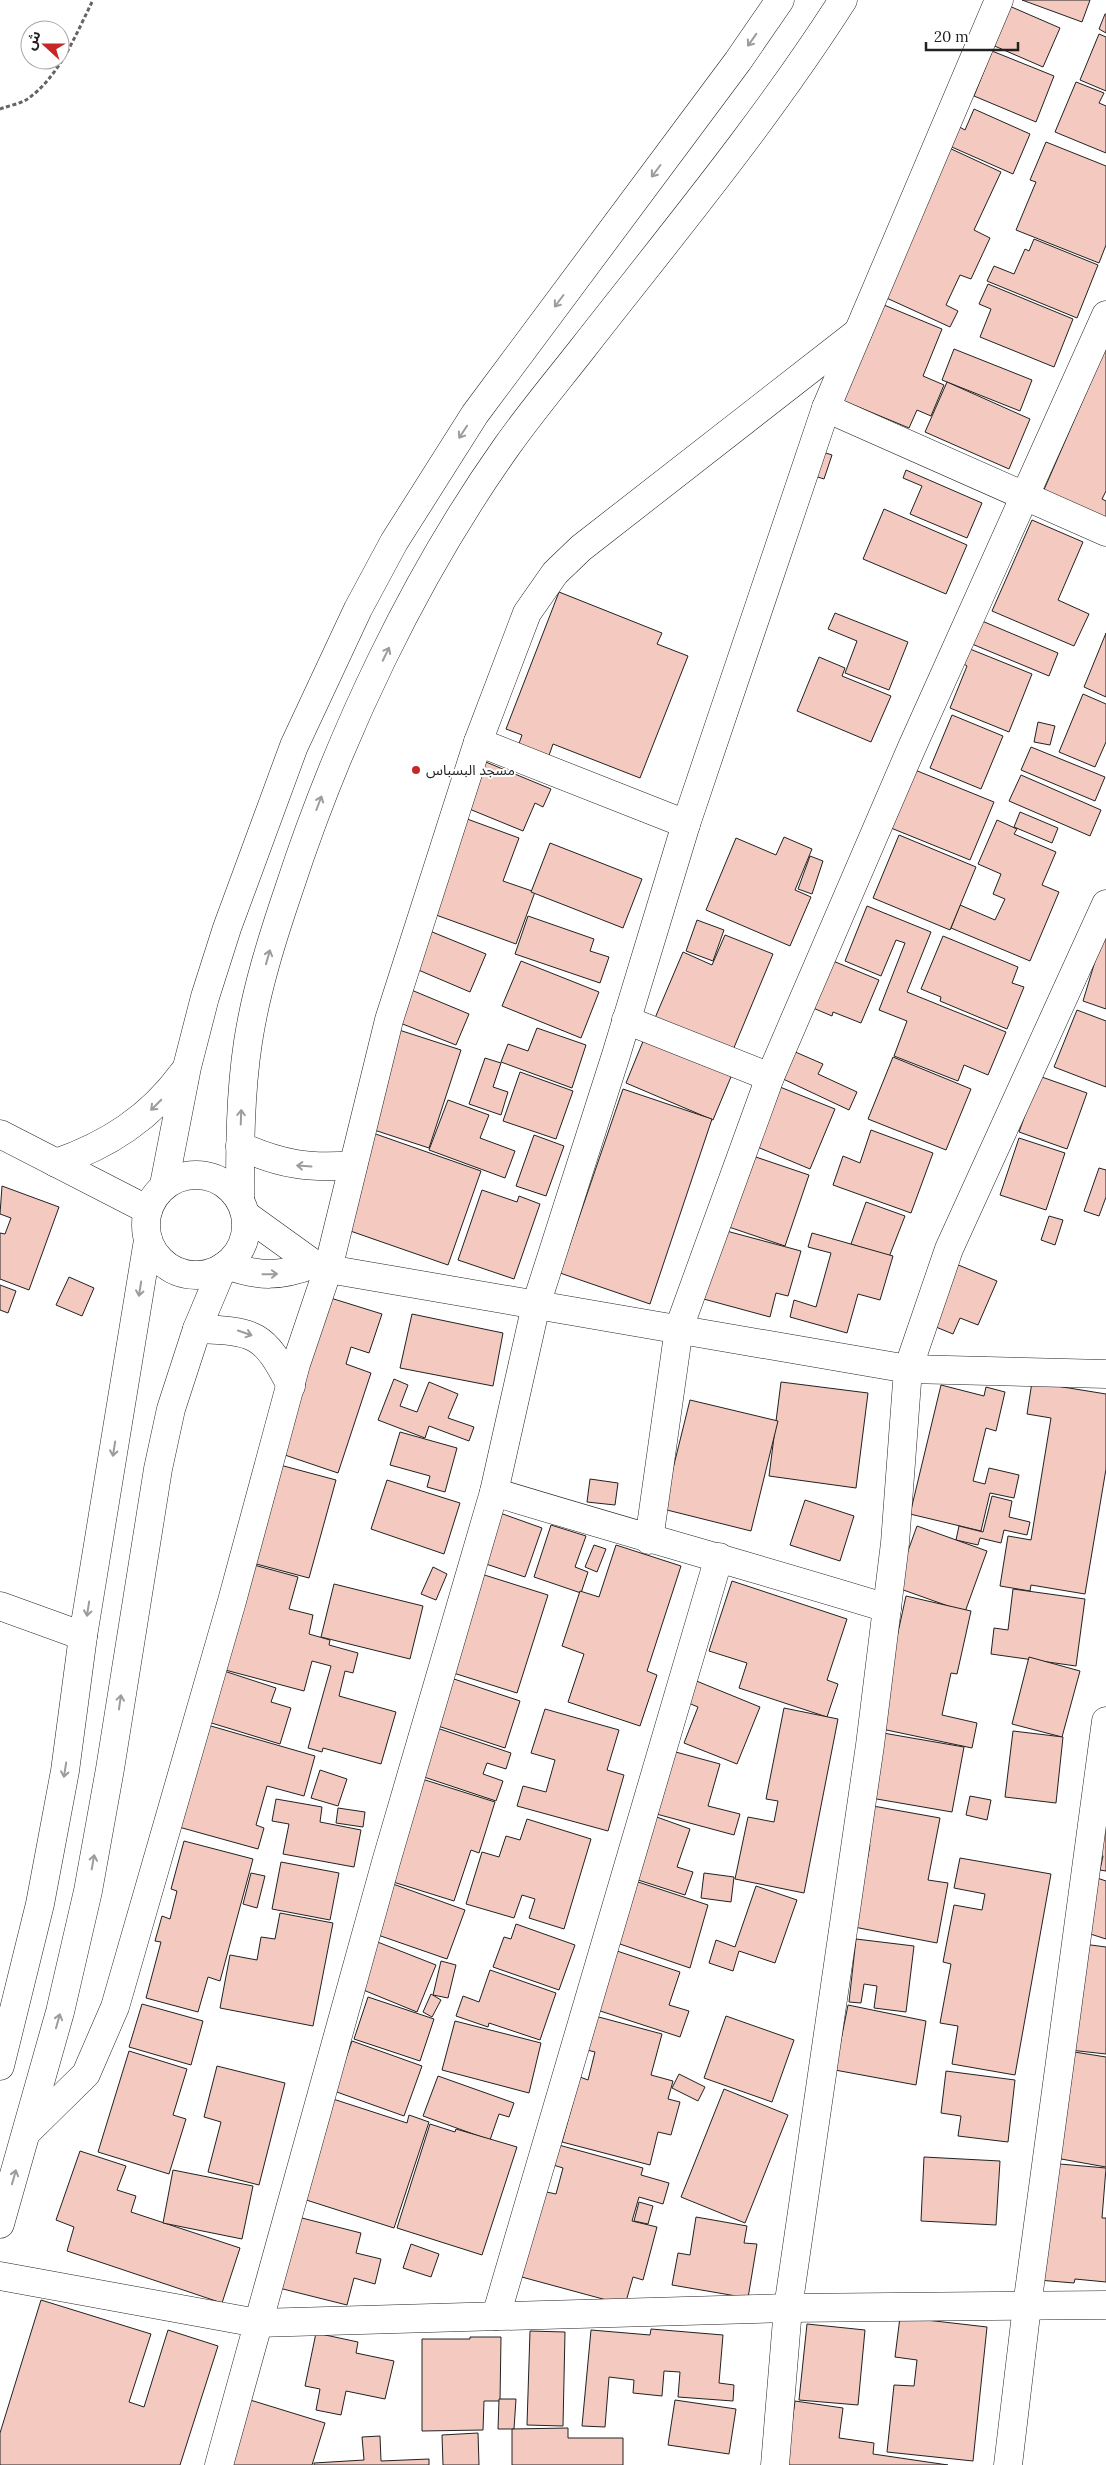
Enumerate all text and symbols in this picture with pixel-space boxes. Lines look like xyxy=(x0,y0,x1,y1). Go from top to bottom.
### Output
north arrow xyxy=(20,20,70,70)
scale bar xyxy=(926,20,1018,52)
text: 20 m xyxy=(934,27,969,46)
text: ش xyxy=(21,28,45,53)
one-way arrow xyxy=(747,33,757,47)
one-way arrow xyxy=(650,164,661,177)
one-way arrow xyxy=(553,294,564,307)
one-way arrow xyxy=(458,425,468,439)
one-way arrow xyxy=(381,647,391,662)
place label: مسجد البسباس xyxy=(426,761,515,779)
marker: مسجد البسباس xyxy=(410,764,422,776)
one-way arrow xyxy=(315,796,325,811)
one-way arrow xyxy=(263,949,273,965)
one-way arrow xyxy=(150,1099,162,1111)
one-way arrow xyxy=(236,1109,245,1125)
one-way arrow xyxy=(297,1161,313,1171)
one-way arrow xyxy=(262,1270,278,1279)
one-way arrow xyxy=(135,1280,145,1296)
one-way arrow xyxy=(237,1329,253,1338)
one-way arrow xyxy=(109,1440,119,1456)
one-way arrow xyxy=(82,1601,92,1617)
one-way arrow xyxy=(115,1694,125,1710)
one-way arrow xyxy=(60,1762,70,1778)
one-way arrow xyxy=(89,1854,99,1870)
one-way arrow xyxy=(53,2013,63,2029)
one-way arrow xyxy=(9,2169,19,2185)

